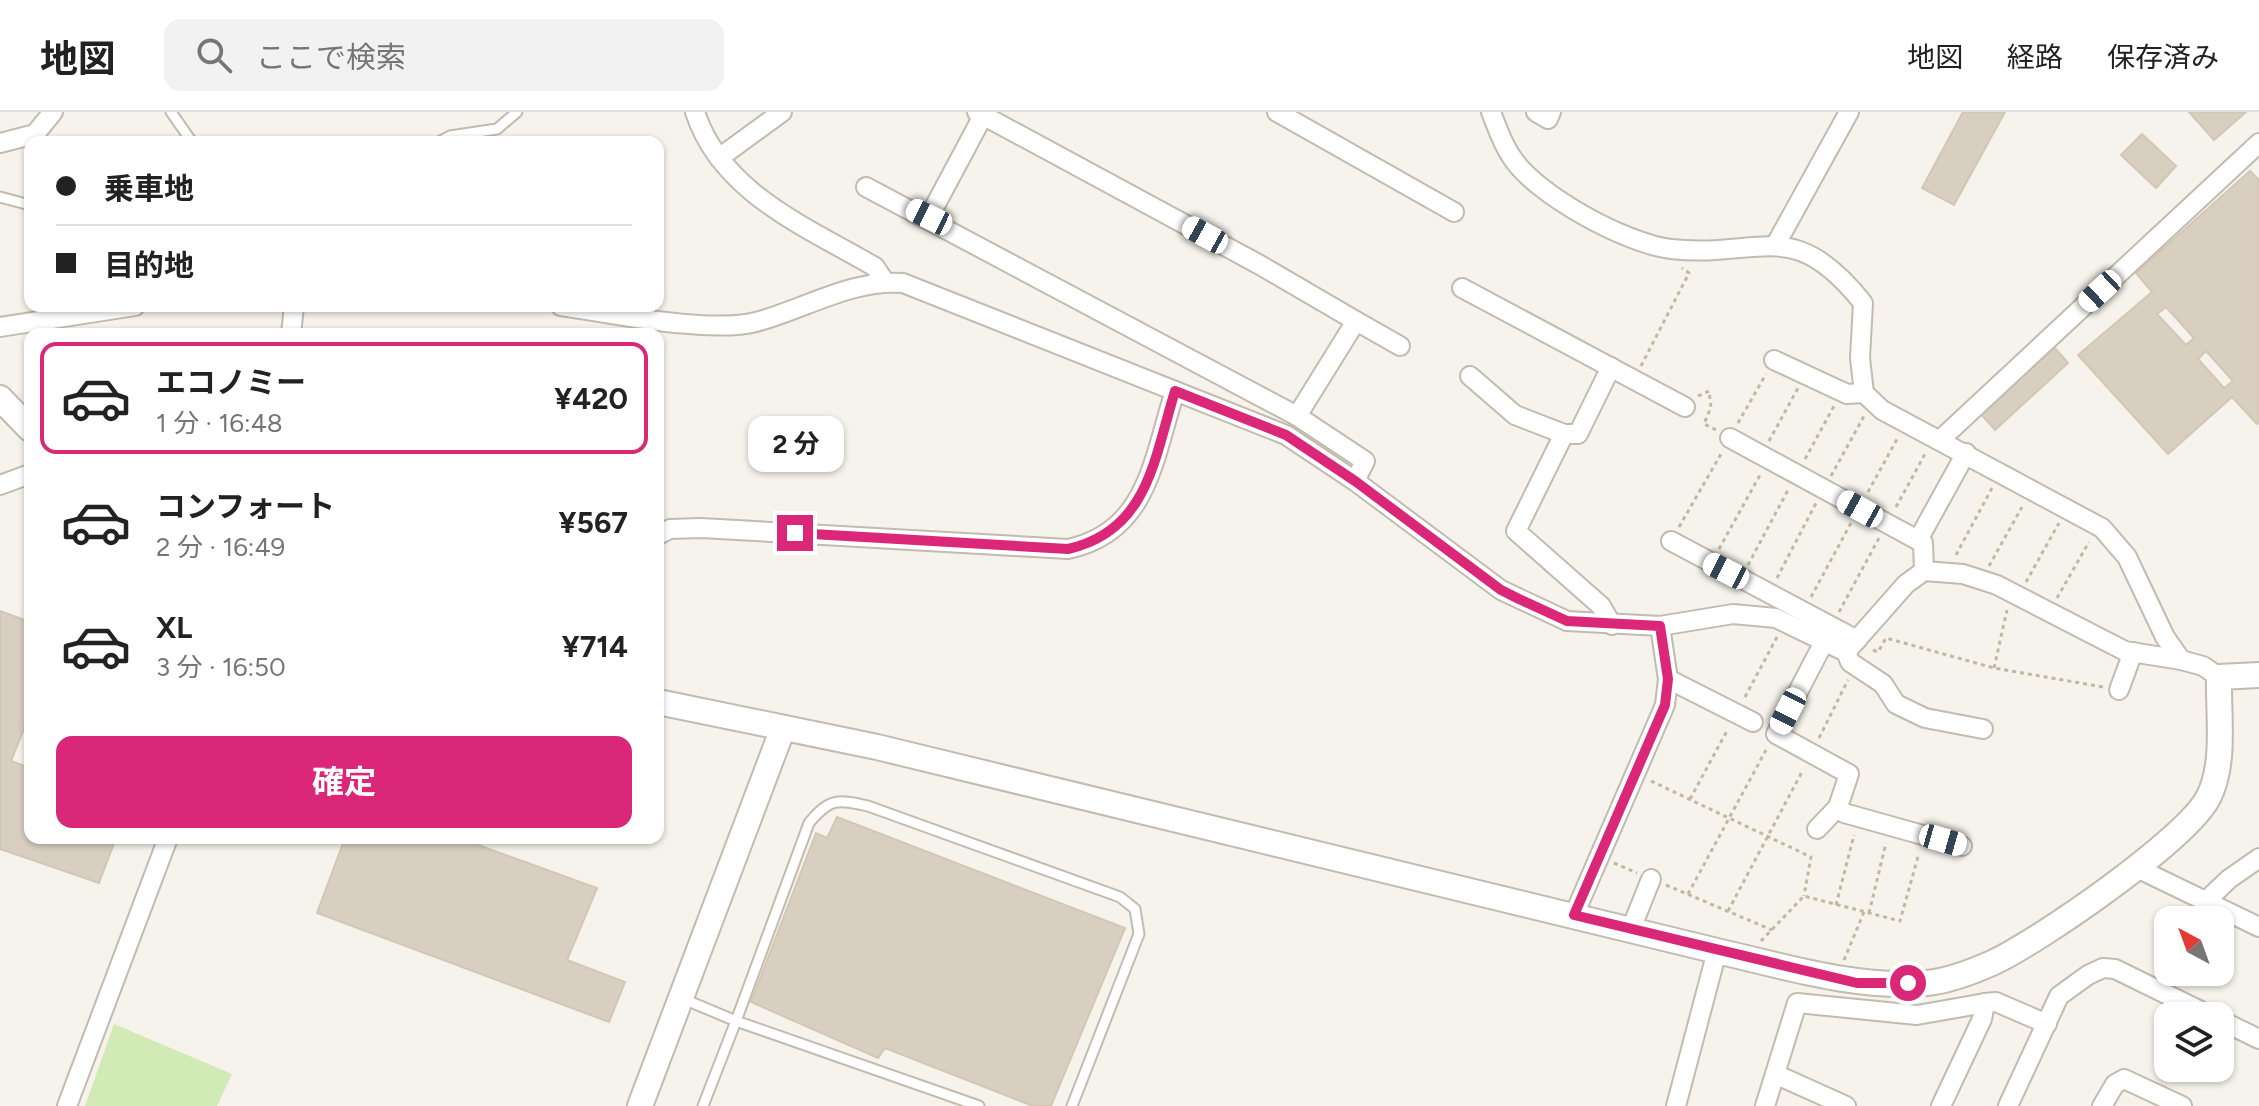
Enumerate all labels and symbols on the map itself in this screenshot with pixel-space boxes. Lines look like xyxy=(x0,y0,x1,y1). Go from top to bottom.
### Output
car xyxy=(902,196,956,238)
car xyxy=(1178,213,1232,257)
car xyxy=(2074,266,2126,316)
callout: 2 分 xyxy=(747,417,843,473)
car xyxy=(1833,487,1887,531)
route end xyxy=(777,515,813,551)
car xyxy=(1699,549,1753,593)
car xyxy=(1766,684,1810,738)
car xyxy=(1917,822,1969,858)
north arrow xyxy=(2154,906,2234,986)
route start xyxy=(1890,965,1926,1001)

